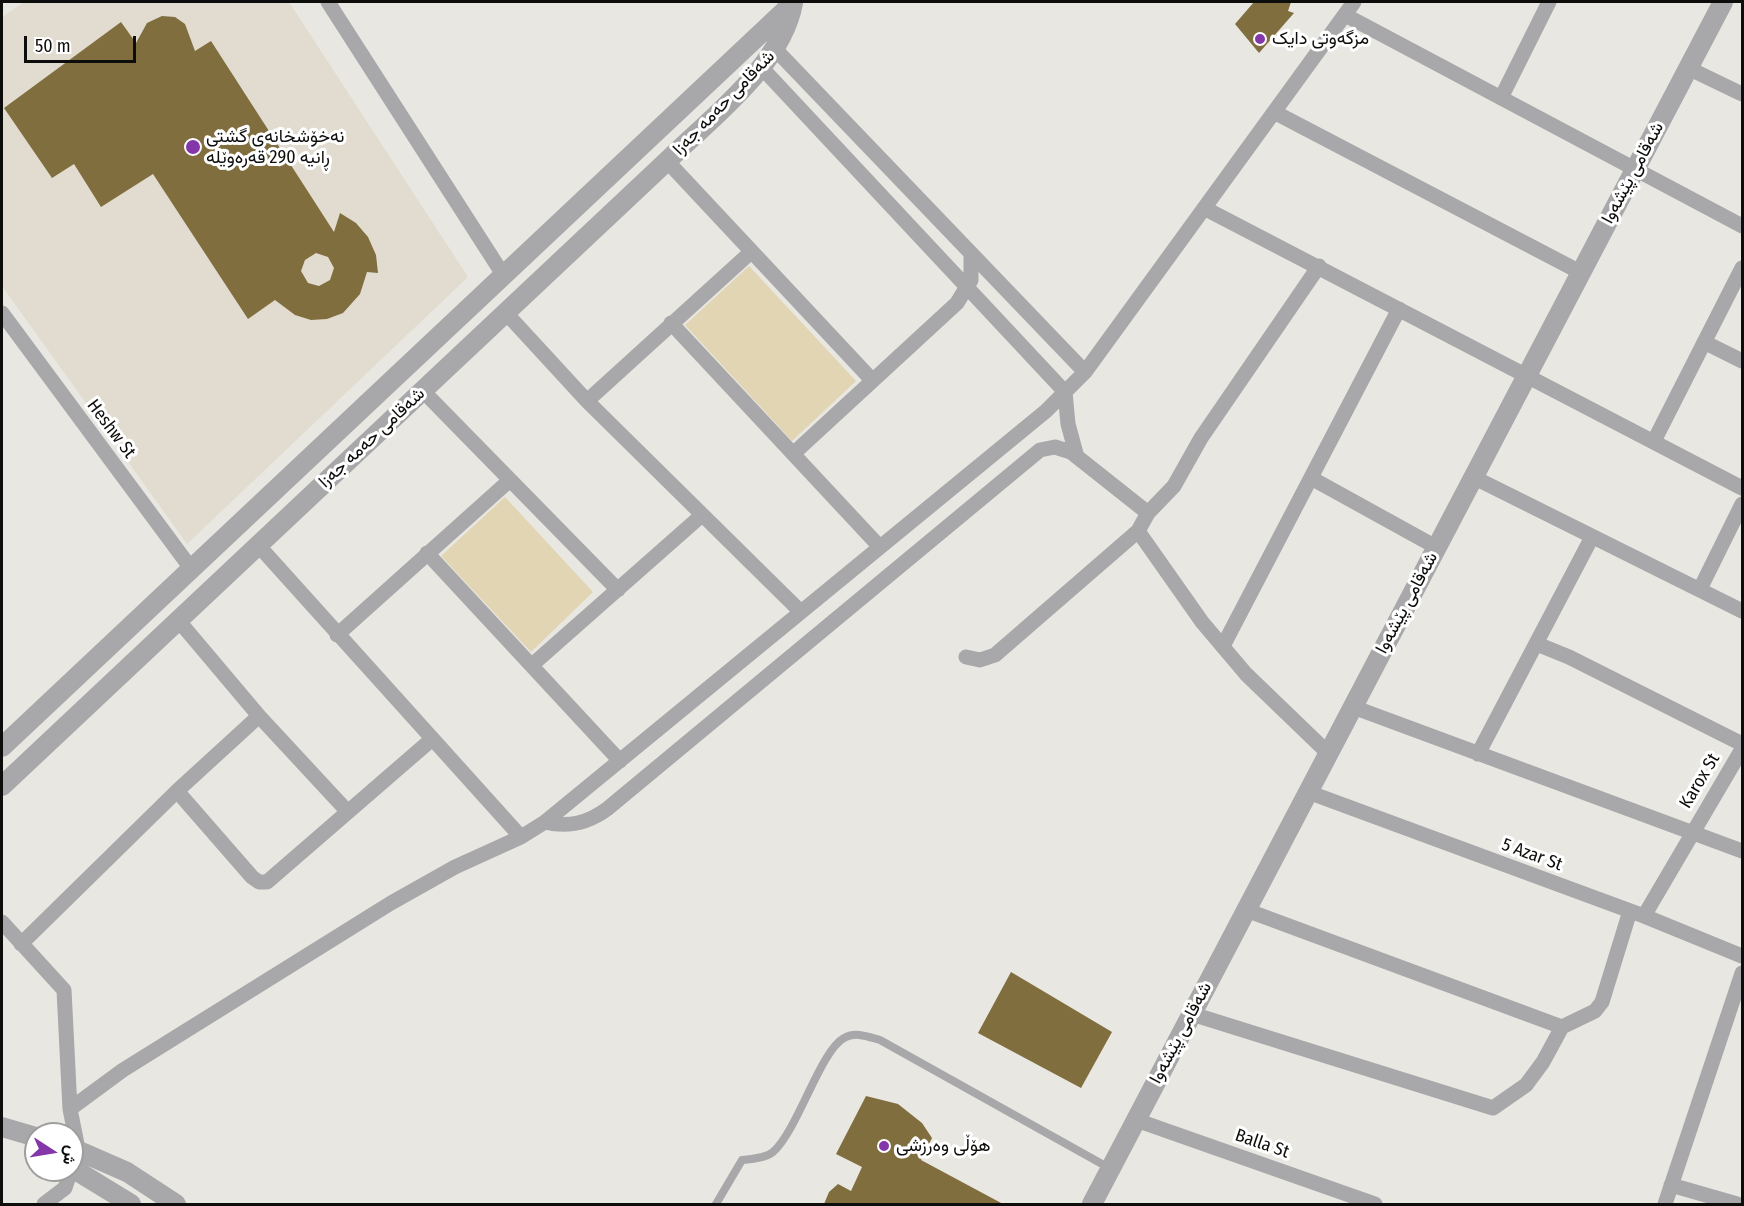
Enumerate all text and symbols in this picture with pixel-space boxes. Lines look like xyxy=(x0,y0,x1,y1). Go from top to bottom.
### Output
scale bar xyxy=(27,24,140,62)
place label: مزگەوتی دایک xyxy=(1272,28,1369,50)
marker: مزگەوتی دایک xyxy=(1253,32,1267,46)
text: 50 m xyxy=(35,35,71,57)
street label: شەقامی حەمە جەزا xyxy=(669,46,779,160)
street label: شەقامی پێشەوا xyxy=(1597,119,1669,227)
place label: نەخۆشخانەی گشتی ڕانیە 290 قەرەوێلە xyxy=(206,126,344,168)
marker: نەخۆشخانەی گشتی ڕانیە 290 قەرەوێلە xyxy=(184,138,202,156)
street label: شەقامی حەمە جەزا xyxy=(314,383,430,493)
street label: Heshw St xyxy=(82,395,140,463)
street label: شەقامی پێشەوا xyxy=(1371,549,1443,657)
street label: Karox St xyxy=(1675,750,1725,812)
street label: 5 Azar St xyxy=(1499,834,1565,876)
street label: شەقامی پێشەوا xyxy=(1145,979,1217,1087)
north arrow xyxy=(24,1122,84,1182)
street label: Balla St xyxy=(1232,1125,1292,1163)
place label: هۆڵی وەرزشی xyxy=(896,1135,991,1157)
marker: هۆڵی وەرزشی xyxy=(877,1139,891,1153)
text: ش xyxy=(59,1144,81,1167)

